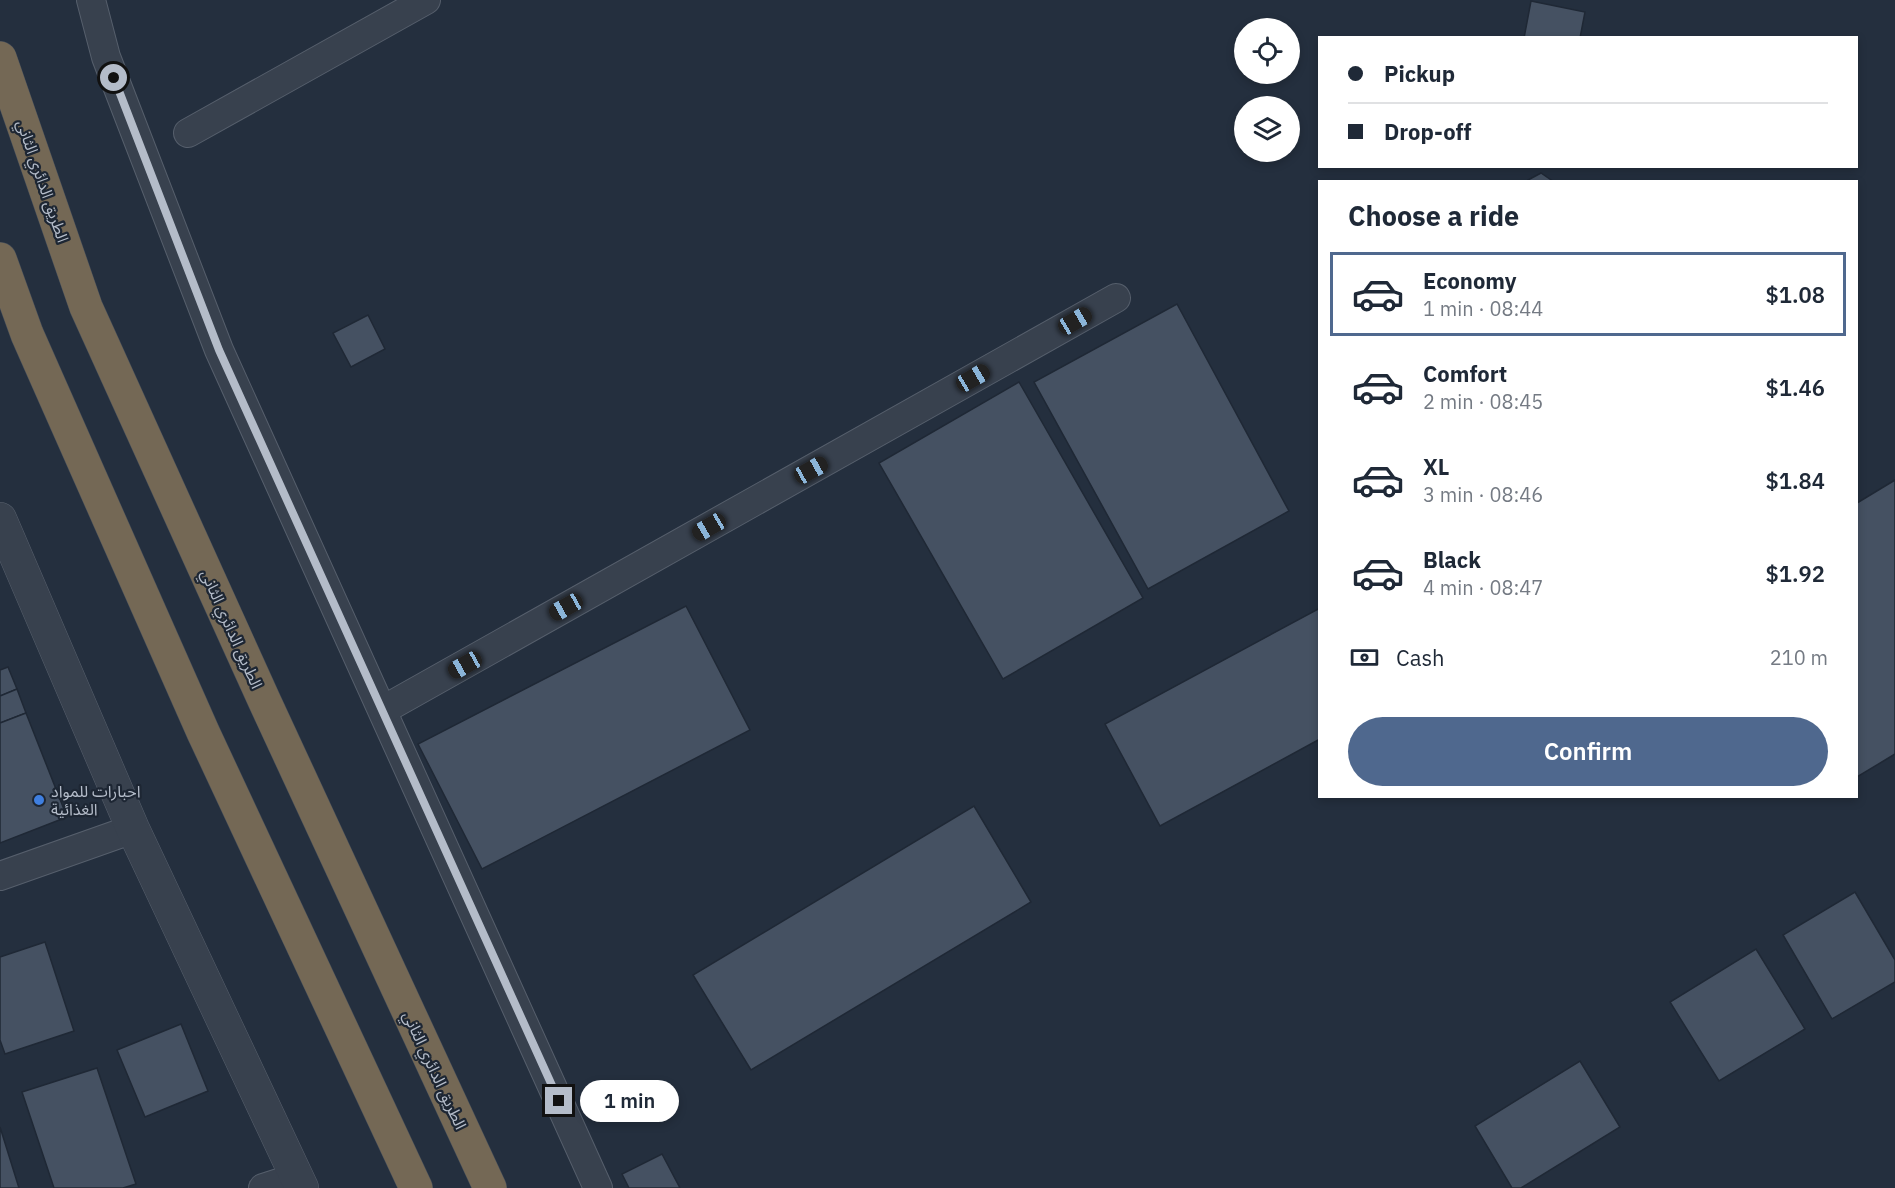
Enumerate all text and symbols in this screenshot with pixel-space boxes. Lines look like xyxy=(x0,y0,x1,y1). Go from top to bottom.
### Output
map controls xyxy=(1234,18,1300,162)
button: locate xyxy=(1234,18,1300,84)
text: Pickup xyxy=(1384,59,1455,88)
route start xyxy=(100,64,127,91)
button: layers xyxy=(1234,96,1300,162)
street label: الطريق الدائري الثاني xyxy=(10,117,73,246)
text: Drop-off xyxy=(1384,117,1471,146)
text: Choose a ride xyxy=(1348,198,1519,233)
text: Economy xyxy=(1423,266,1517,295)
icon: car xyxy=(1351,267,1405,321)
text: $1.08 xyxy=(1766,280,1825,309)
text: 1 min · 08:44 xyxy=(1423,295,1543,322)
car xyxy=(1055,304,1095,338)
text: Comfort xyxy=(1423,359,1507,388)
icon: car xyxy=(1351,360,1405,414)
car xyxy=(953,361,993,395)
text: $1.46 xyxy=(1766,373,1825,402)
text: 2 min · 08:45 xyxy=(1423,388,1543,415)
text: XL xyxy=(1423,452,1449,481)
car xyxy=(791,453,831,487)
icon: car xyxy=(1351,453,1405,507)
text: $1.84 xyxy=(1766,466,1825,495)
text: 3 min · 08:46 xyxy=(1423,481,1543,508)
car xyxy=(689,510,729,544)
text: Black xyxy=(1423,545,1481,574)
icon: car xyxy=(1351,546,1405,600)
text: $1.92 xyxy=(1766,559,1825,588)
street label: الطريق الدائري الثاني xyxy=(194,566,267,693)
text: 4 min · 08:47 xyxy=(1423,574,1543,601)
car xyxy=(546,590,586,624)
icon: cash xyxy=(1348,641,1381,674)
text: Cash xyxy=(1396,643,1445,672)
text: 210 m xyxy=(1770,644,1828,671)
car xyxy=(445,648,485,682)
button: Confirm xyxy=(1348,717,1828,786)
place label: احبارات للمواد الغذائية xyxy=(51,781,141,819)
marker: احبارات للمواد الغذائية xyxy=(32,793,46,807)
street label: الطريق الدائري الثاني xyxy=(396,1008,471,1133)
callout: 1 min xyxy=(580,1080,679,1122)
route end xyxy=(545,1087,572,1114)
text: 1 min xyxy=(604,1087,655,1114)

